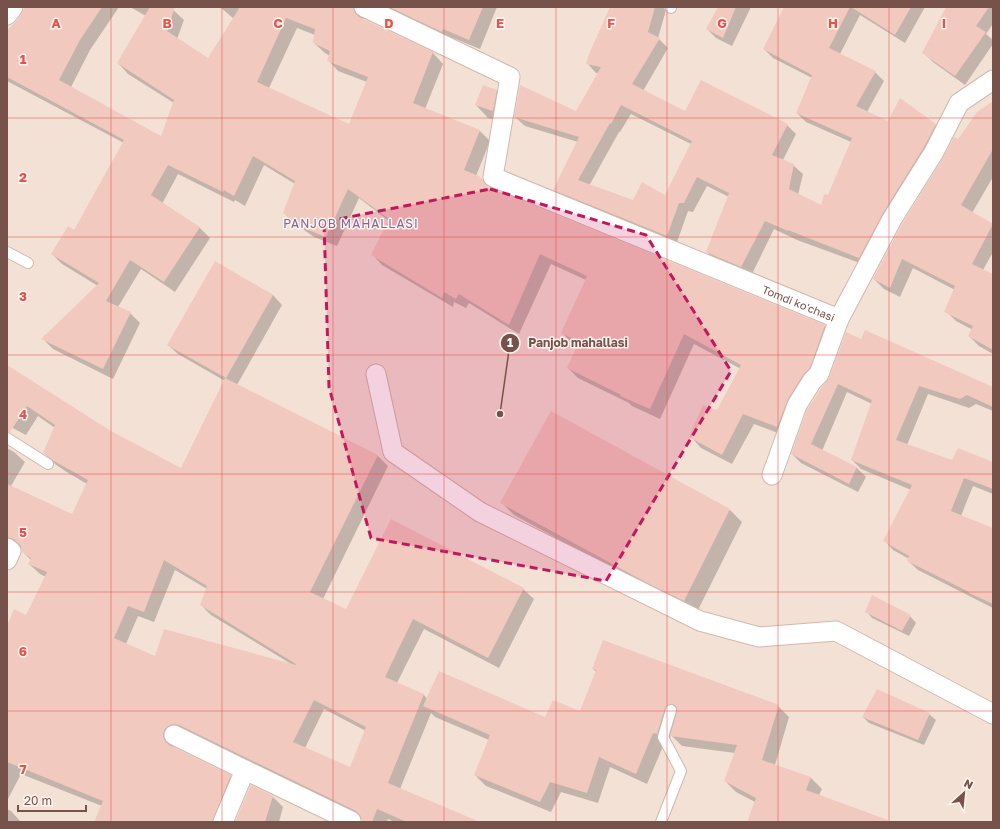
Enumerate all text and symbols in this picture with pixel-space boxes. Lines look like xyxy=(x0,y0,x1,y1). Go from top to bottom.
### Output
text: A xyxy=(51,15,61,31)
text: B xyxy=(162,15,172,31)
text: C xyxy=(273,15,283,31)
text: D xyxy=(384,15,394,31)
text: E xyxy=(496,15,504,31)
text: F xyxy=(607,15,615,31)
text: G xyxy=(717,15,727,31)
text: H xyxy=(828,15,838,31)
text: I xyxy=(942,15,946,31)
text: 1 xyxy=(20,51,27,67)
text: 2 xyxy=(19,169,27,185)
district label: PANJOB MAHALLASI xyxy=(283,216,419,231)
street label: Tomdi ko'chasi xyxy=(761,282,837,323)
text: 3 xyxy=(19,288,27,304)
callout: Panjob mahallasi xyxy=(500,331,636,355)
text: 1 xyxy=(507,335,513,350)
text: Panjob mahallasi xyxy=(528,335,628,350)
text: 4 xyxy=(19,406,27,422)
text: 5 xyxy=(19,524,27,540)
text: 6 xyxy=(19,643,27,659)
text: 7 xyxy=(19,761,27,777)
north arrow xyxy=(944,773,984,813)
text: N xyxy=(962,776,975,791)
scale bar xyxy=(18,787,86,813)
text: 20 m xyxy=(24,793,52,808)

